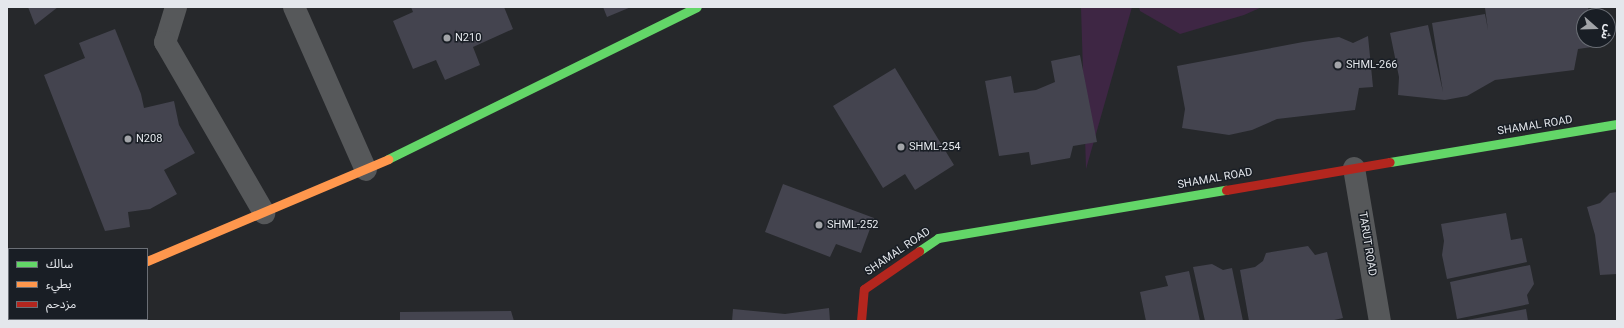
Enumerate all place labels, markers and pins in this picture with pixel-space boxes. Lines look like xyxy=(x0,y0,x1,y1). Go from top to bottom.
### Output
place label: N210 xyxy=(455,31,481,45)
marker: N210 xyxy=(442,33,452,43)
place label: SHML-266 xyxy=(1346,58,1397,72)
marker: SHML-266 xyxy=(1333,60,1343,70)
place label: N208 xyxy=(136,132,162,146)
marker: N208 xyxy=(123,134,133,144)
place label: SHML-254 xyxy=(909,140,960,154)
marker: SHML-254 xyxy=(896,142,906,152)
place label: SHML-252 xyxy=(827,218,878,232)
marker: SHML-252 xyxy=(814,220,824,230)

